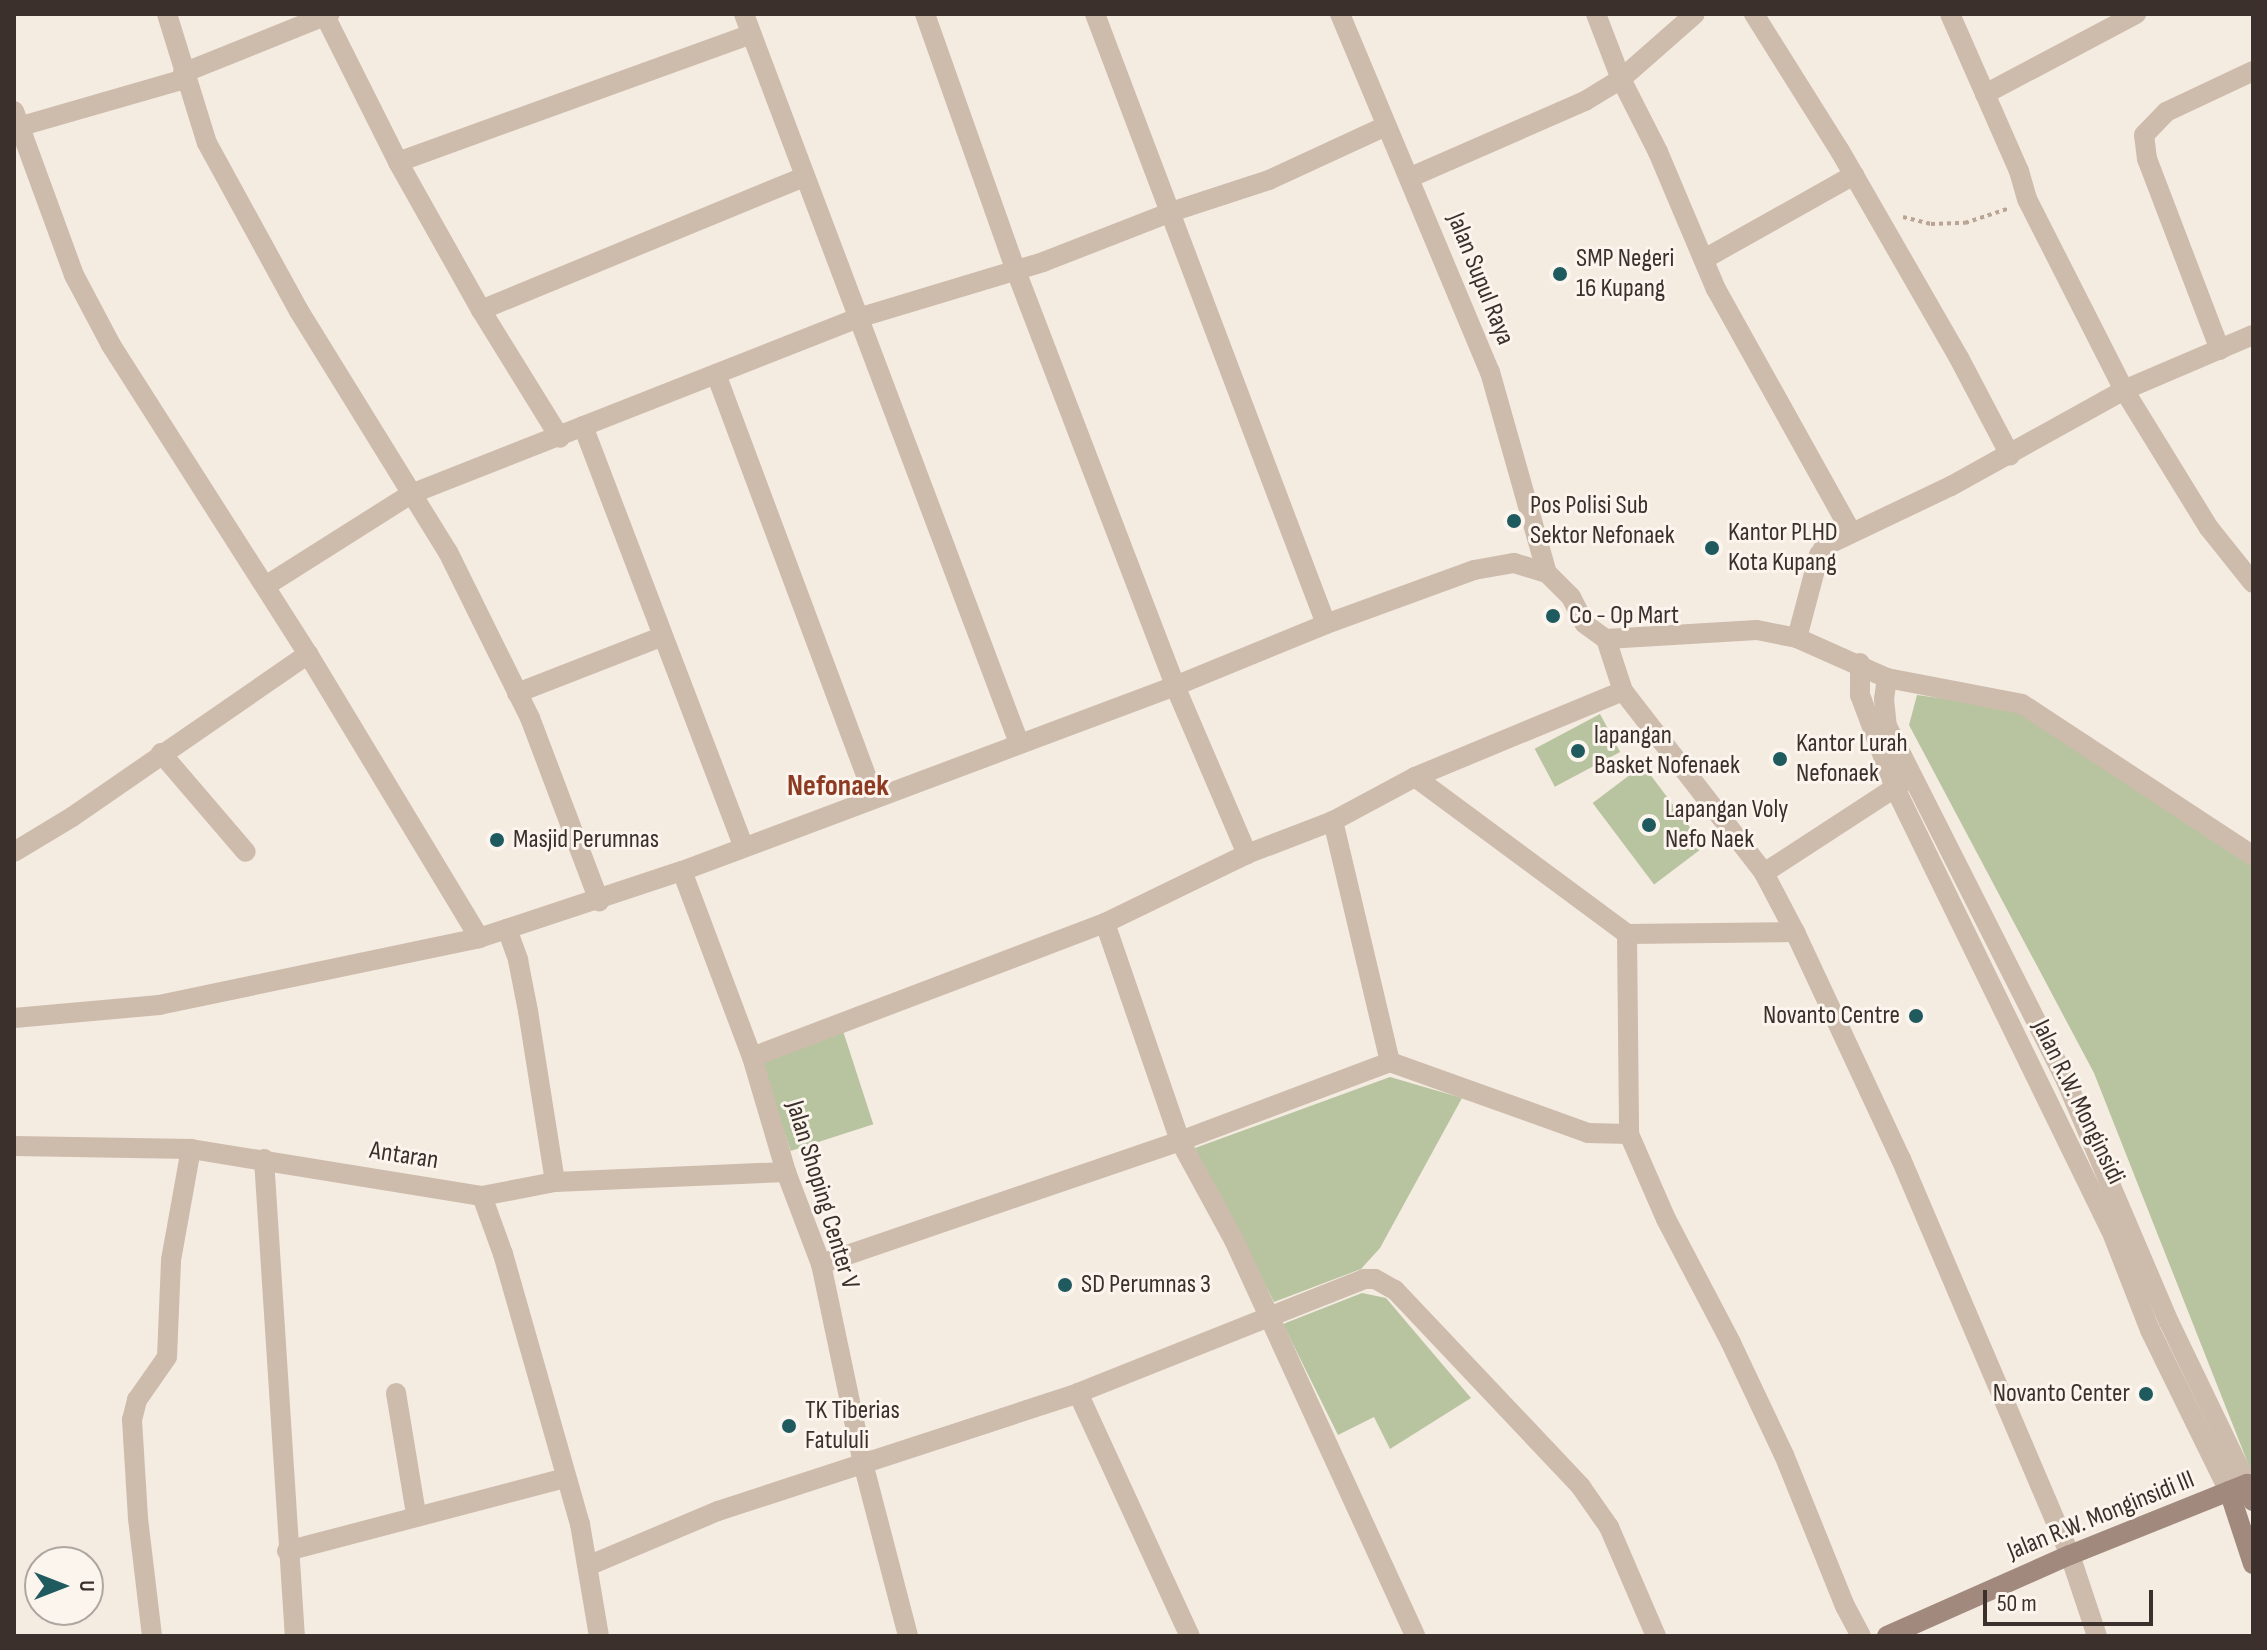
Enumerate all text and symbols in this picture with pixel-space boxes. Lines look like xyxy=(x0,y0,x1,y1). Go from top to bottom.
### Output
street label: Jalan Supul Raya xyxy=(1439,209,1521,349)
place label: SMP Negeri 16 Kupang xyxy=(1576,243,1674,304)
marker: SMP Negeri 16 Kupang xyxy=(1551,265,1569,283)
place label: Pos Polisi Sub Sektor Nefonaek xyxy=(1530,490,1675,552)
marker: Pos Polisi Sub Sektor Nefonaek xyxy=(1505,512,1523,530)
place label: Kantor PLHD Kota Kupang xyxy=(1728,517,1838,578)
marker: Kantor PLHD Kota Kupang xyxy=(1703,539,1721,557)
place label: Co - Op Mart xyxy=(1569,600,1679,632)
marker: Co - Op Mart xyxy=(1544,607,1562,625)
place label: lapangan Basket Nofenaek xyxy=(1594,720,1740,782)
place label: Kantor Lurah Nefonaek xyxy=(1796,728,1908,790)
marker: lapangan Basket Nofenaek xyxy=(1569,742,1587,760)
marker: Kantor Lurah Nefonaek xyxy=(1771,750,1789,768)
district label: Nefonaek xyxy=(787,768,889,804)
place label: Lapangan Voly Nefo Naek xyxy=(1665,794,1788,856)
marker: Lapangan Voly Nefo Naek xyxy=(1640,816,1658,834)
place label: Masjid Perumnas xyxy=(513,824,659,856)
marker: Masjid Perumnas xyxy=(488,831,506,849)
place label: Novanto Centre xyxy=(1763,1000,1900,1032)
marker: Novanto Centre xyxy=(1907,1007,1925,1025)
street label: Jalan R.W. Monginsidi xyxy=(2025,1015,2131,1189)
street label: Jalan Shoping Center V xyxy=(779,1097,865,1293)
street label: Antaran xyxy=(368,1135,440,1177)
place label: SD Perumnas 3 xyxy=(1081,1269,1211,1301)
marker: SD Perumnas 3 xyxy=(1056,1276,1074,1294)
place label: Novanto Center xyxy=(1993,1378,2130,1410)
marker: Novanto Center xyxy=(2137,1385,2155,1403)
place label: TK Tiberias Fatululi xyxy=(805,1395,900,1456)
marker: TK Tiberias Fatululi xyxy=(780,1417,798,1435)
street label: Jalan R.W. Monginsidi III xyxy=(2003,1464,2199,1568)
north arrow xyxy=(24,1546,104,1626)
scale bar xyxy=(1987,1574,2157,1624)
text: U xyxy=(73,1580,100,1592)
text: 50 m xyxy=(1997,1589,2037,1618)

